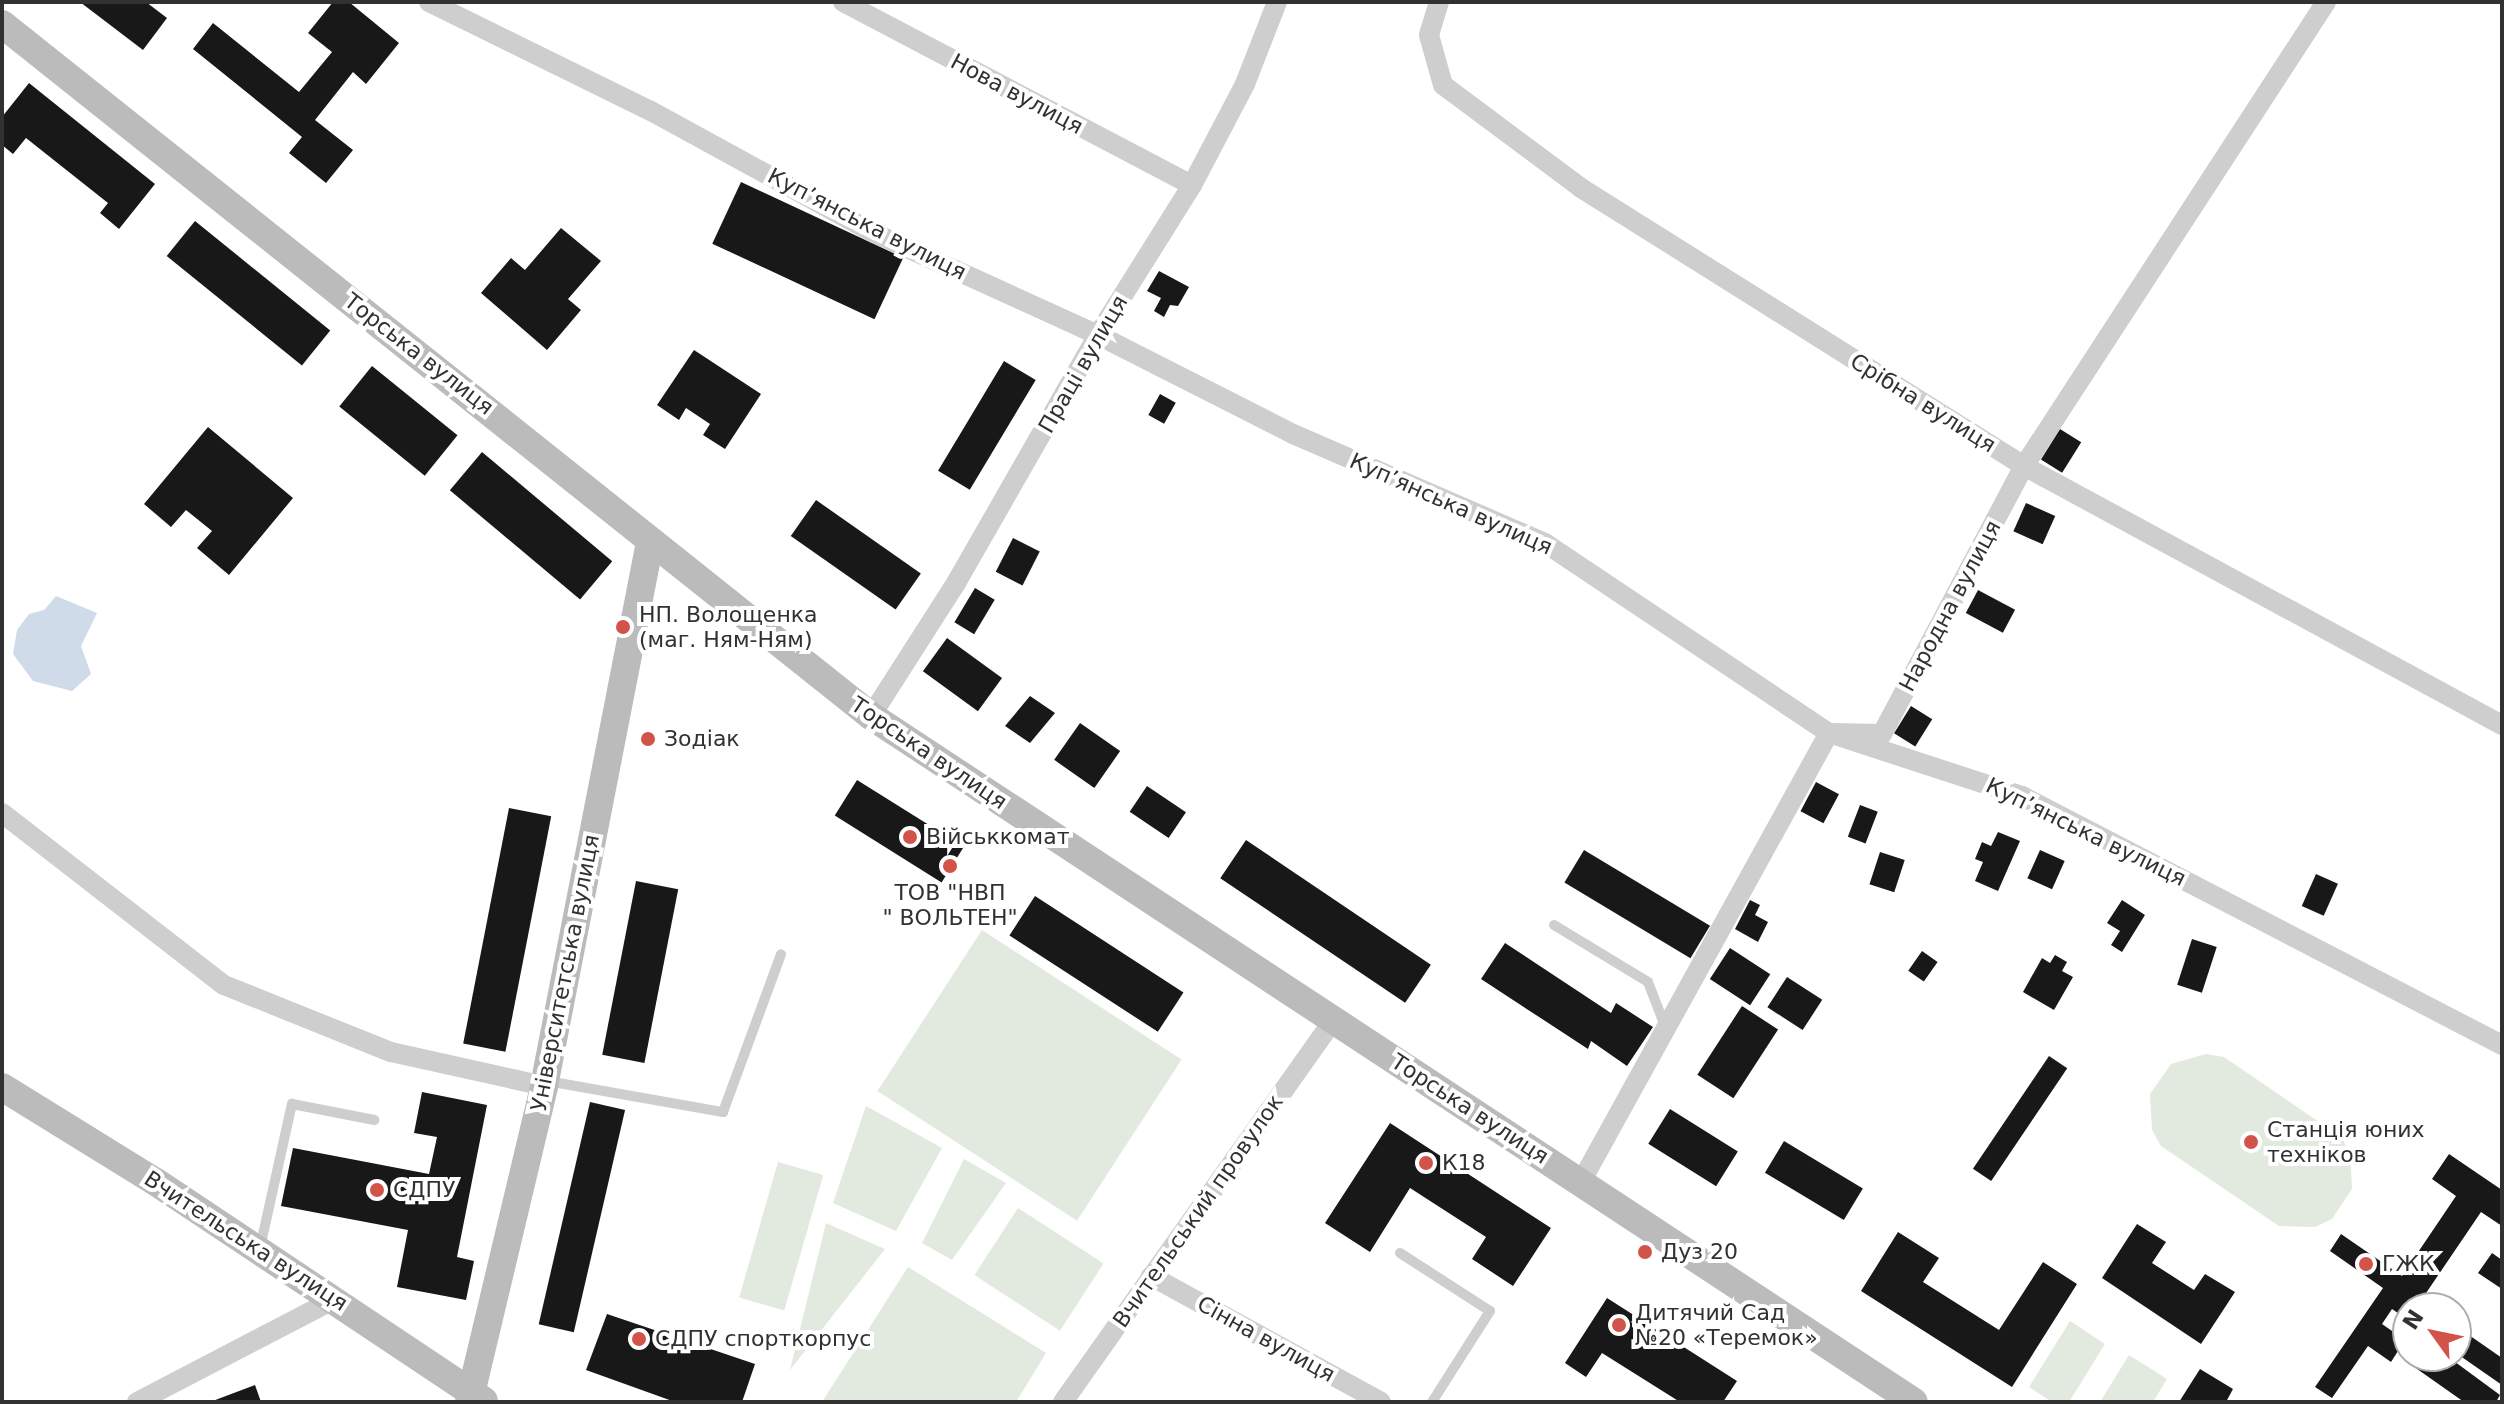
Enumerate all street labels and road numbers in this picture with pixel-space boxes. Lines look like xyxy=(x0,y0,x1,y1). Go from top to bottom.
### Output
street label: Нова вулиця xyxy=(946,48,1088,140)
street label: Куп’янська вулиця xyxy=(763,163,971,285)
street label: Торська вулиця xyxy=(339,287,499,421)
street label: Праці вулиця xyxy=(1033,290,1133,438)
street label: Срібна вулиця xyxy=(1845,348,2001,458)
street label: Куп’янська вулиця xyxy=(1346,447,1556,561)
street label: Народна вулиця xyxy=(1894,516,2006,696)
street label: Торська вулиця xyxy=(846,691,1012,815)
street label: Куп’янська вулиця xyxy=(1982,772,2190,892)
street label: Університетська вулиця xyxy=(525,832,605,1114)
street label: Торська вулиця xyxy=(1386,1048,1554,1170)
street label: Вчительський провулок xyxy=(1107,1089,1289,1333)
street label: Вчительська вулиця xyxy=(139,1165,353,1317)
street label: Сінна вулиця xyxy=(1193,1290,1339,1388)

